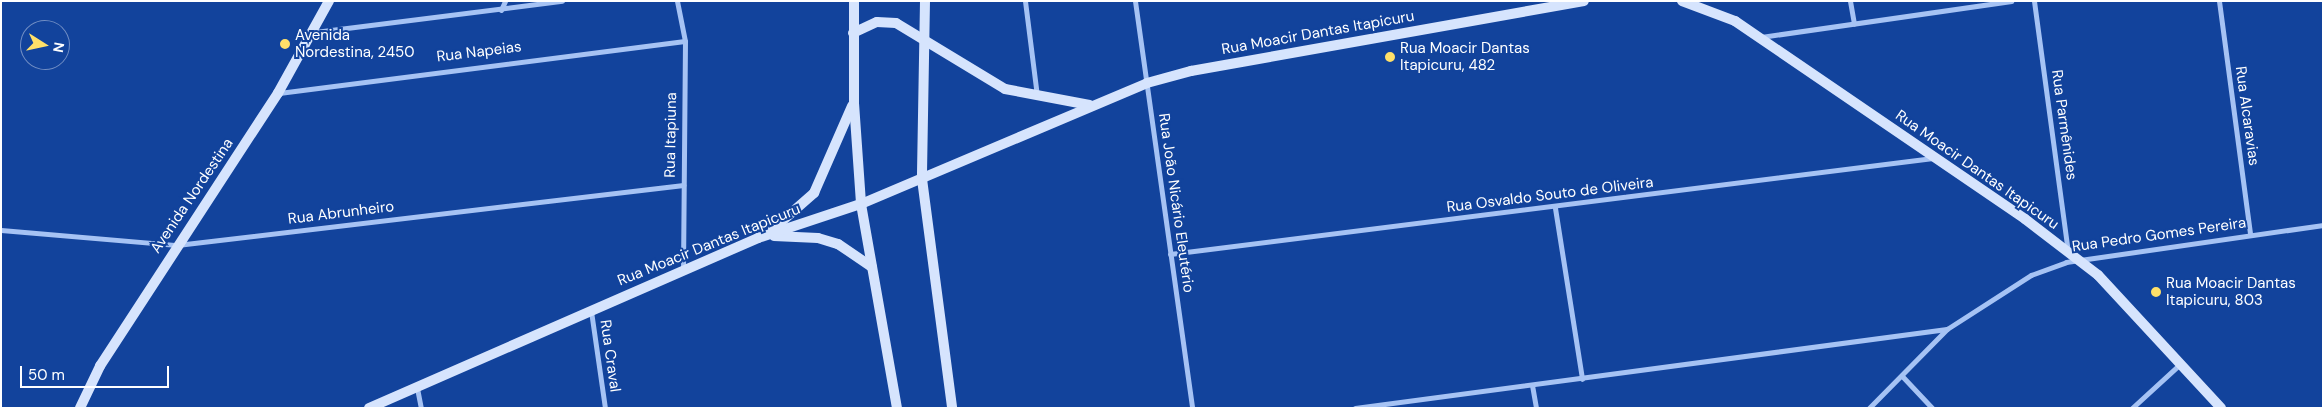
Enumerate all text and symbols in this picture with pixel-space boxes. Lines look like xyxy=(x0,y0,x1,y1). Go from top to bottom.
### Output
street label: Rua Moacir Dantas Itapicuru xyxy=(1220,7,1416,59)
north arrow xyxy=(20,20,70,70)
place label: Avenida Nordestina, 2450 xyxy=(295,26,415,61)
marker: Avenida Nordestina, 2450 xyxy=(279,38,291,50)
street label: Rua Napeias xyxy=(436,38,522,66)
place label: Rua Moacir Dantas Itapicuru, 482 xyxy=(1400,39,1530,74)
text: N xyxy=(49,41,69,54)
marker: Rua Moacir Dantas Itapicuru, 482 xyxy=(1384,51,1396,63)
street label: Rua Alcaravias xyxy=(2231,65,2263,167)
street label: Rua Parmênides xyxy=(2047,69,2081,181)
street label: Rua Itapiuna xyxy=(661,92,681,178)
street label: Rua Moacir Dantas Itapicuru xyxy=(1892,107,2062,233)
street label: Rua João Nicário Eleutério xyxy=(1154,112,1198,294)
street label: Avenida Nordestina xyxy=(147,135,237,257)
street label: Rua Osvaldo Souto de Oliveira xyxy=(1446,173,1654,217)
street label: Rua Abrunheiro xyxy=(287,198,395,228)
street label: Rua Moacir Dantas Itapicuru xyxy=(615,200,803,290)
street label: Rua Pedro Gomes Pereira xyxy=(2071,214,2247,256)
place label: Rua Moacir Dantas Itapicuru, 803 xyxy=(2166,274,2296,309)
marker: Rua Moacir Dantas Itapicuru, 803 xyxy=(2150,286,2162,298)
street label: Rua Craval xyxy=(596,319,624,393)
scale bar xyxy=(22,356,171,388)
text: 50 m xyxy=(28,365,65,385)

